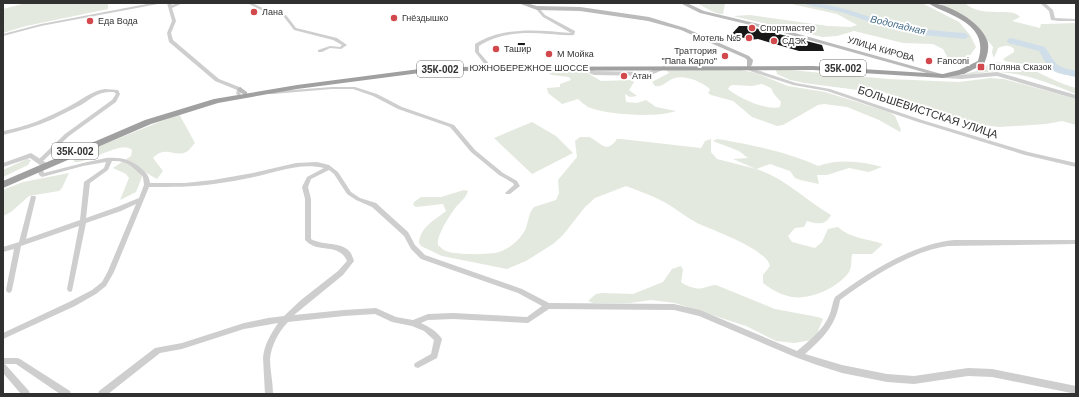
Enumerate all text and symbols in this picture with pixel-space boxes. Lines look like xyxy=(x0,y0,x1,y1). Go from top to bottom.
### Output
marker: Лана xyxy=(249,7,259,17)
place label: Лана xyxy=(262,7,283,17)
marker: Гнёздышко xyxy=(389,13,399,23)
place label: Гнёздышко xyxy=(402,13,448,23)
water label: Водопадная xyxy=(869,13,927,37)
marker: Еда Вода xyxy=(85,16,95,26)
place label: Еда Вода xyxy=(98,16,138,26)
marker: Спортмастер xyxy=(747,23,757,33)
place label: Спортмастер xyxy=(760,23,815,33)
place label: Мотель №5 xyxy=(693,33,741,43)
marker: Мотель №5 xyxy=(744,33,754,43)
street label: УЛИЦА КИРОВА xyxy=(846,35,916,63)
marker: СДЭК xyxy=(769,36,779,46)
place label: СДЭК xyxy=(782,36,807,46)
marker: Ташир xyxy=(491,44,501,54)
place label: Ташир xyxy=(504,44,531,54)
place label: Траттория "Папа Карло" xyxy=(661,46,717,66)
marker: М Мойка xyxy=(544,49,554,59)
place label: М Мойка xyxy=(557,49,594,59)
marker: Траттория "Папа Карло" xyxy=(720,51,730,61)
marker: Fanconi xyxy=(924,56,934,66)
place label: Fanconi xyxy=(937,56,969,66)
road number: 35К-002 xyxy=(820,60,866,76)
road number: 35К-002 xyxy=(417,61,463,77)
marker: Поляна Сказок xyxy=(976,62,986,72)
place label: Поляна Сказок xyxy=(989,62,1051,72)
street label: ЮЖНОБЕРЕЖНОЕ ШОССЕ xyxy=(469,63,589,73)
marker: Атан xyxy=(619,71,629,81)
place label: Атан xyxy=(632,71,652,81)
street label: БОЛЬШЕВИСТСКАЯ УЛИЦА xyxy=(856,84,1000,141)
road number: 35К-002 xyxy=(52,143,98,159)

